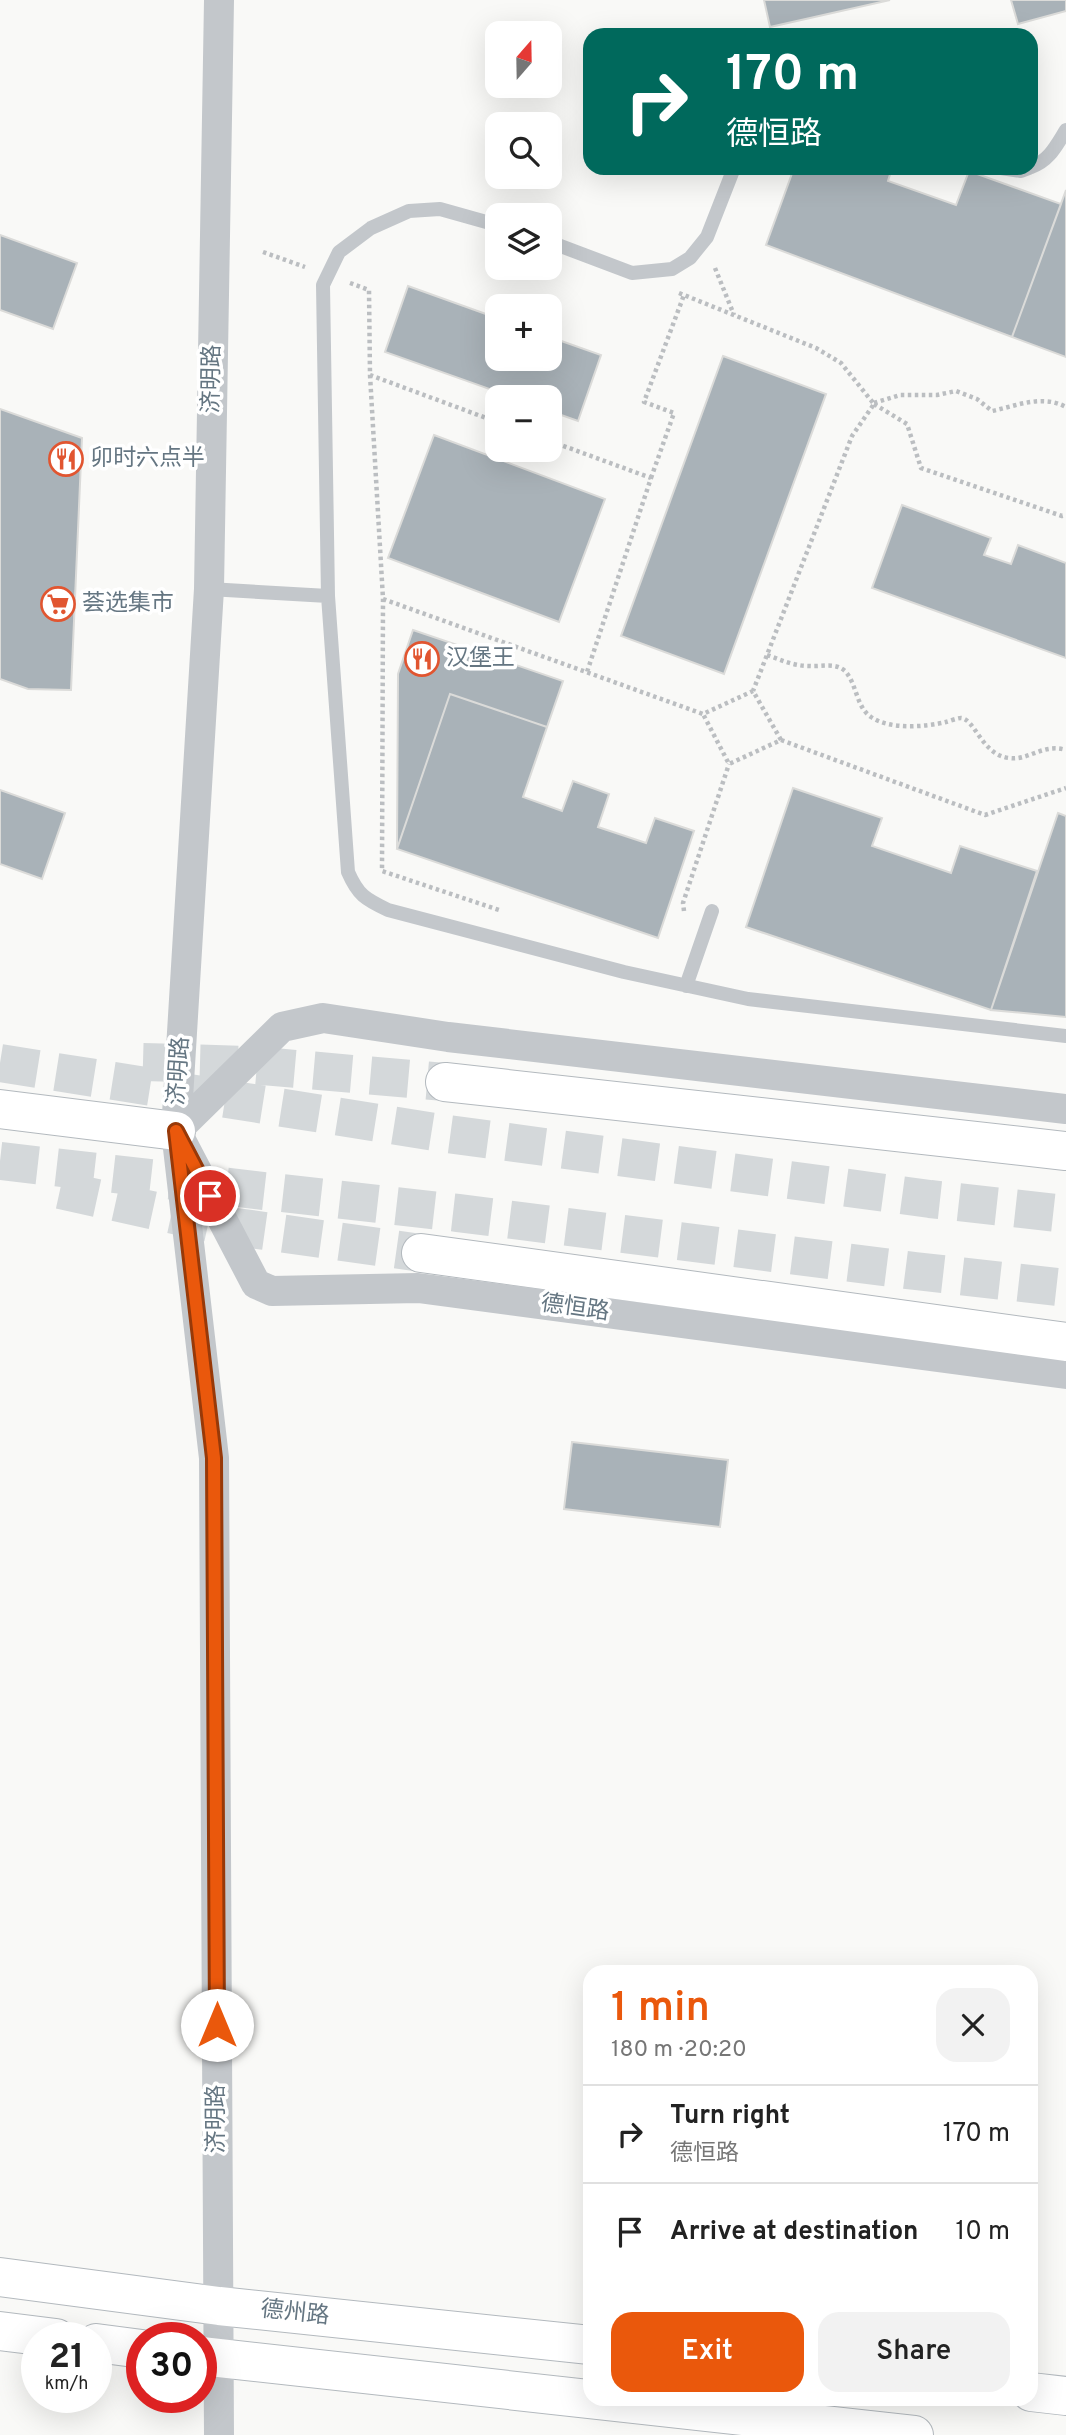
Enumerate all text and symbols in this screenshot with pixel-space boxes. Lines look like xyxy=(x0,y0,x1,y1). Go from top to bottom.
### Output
north arrow xyxy=(485,21,562,98)
map controls xyxy=(485,21,562,462)
text: 170 m xyxy=(726,46,859,108)
icon: right xyxy=(611,56,702,147)
button: search xyxy=(485,112,562,189)
text: 德恒路 xyxy=(726,116,822,156)
button: layers xyxy=(485,203,562,280)
button: + xyxy=(485,294,562,371)
street label: 济明路 xyxy=(198,344,228,414)
button: − xyxy=(485,385,562,462)
restaurant icon: 卯时·六点半 xyxy=(47,440,85,478)
place label: 卯时·六点半 xyxy=(90,445,205,474)
supermarket icon: 荟选集市 xyxy=(39,585,77,623)
place label: 荟选集市 xyxy=(82,590,174,619)
restaurant icon: 汉堡王 xyxy=(403,640,441,678)
place label: 汉堡王 xyxy=(446,645,515,674)
street label: 济明路 xyxy=(163,1036,197,1106)
pin xyxy=(180,1166,240,1226)
icon: arrive xyxy=(191,1177,229,1215)
street label: 德恒路 xyxy=(539,1290,611,1328)
text: 1 min xyxy=(611,1983,710,2036)
position arrow xyxy=(180,1988,254,2062)
button: close xyxy=(936,1988,1010,2062)
text: 180 m · 20:20 xyxy=(611,2036,747,2065)
street label: 济明路 xyxy=(203,2085,232,2154)
text: Turn right xyxy=(670,2100,790,2133)
icon: right xyxy=(611,2115,649,2153)
text: 170 m xyxy=(943,2118,1010,2151)
text: 德恒路 xyxy=(670,2140,739,2169)
icon: arrive xyxy=(611,2213,649,2251)
text: Arrive at destination xyxy=(670,2216,918,2249)
text: 10 m xyxy=(955,2216,1010,2249)
street label: 德州路 xyxy=(259,2296,331,2332)
button: Exit xyxy=(611,2312,804,2392)
button: Share xyxy=(818,2312,1010,2392)
speed limit sign: 30 xyxy=(126,2322,217,2413)
text: 21 xyxy=(49,2336,84,2380)
text: km/h xyxy=(45,2373,88,2396)

